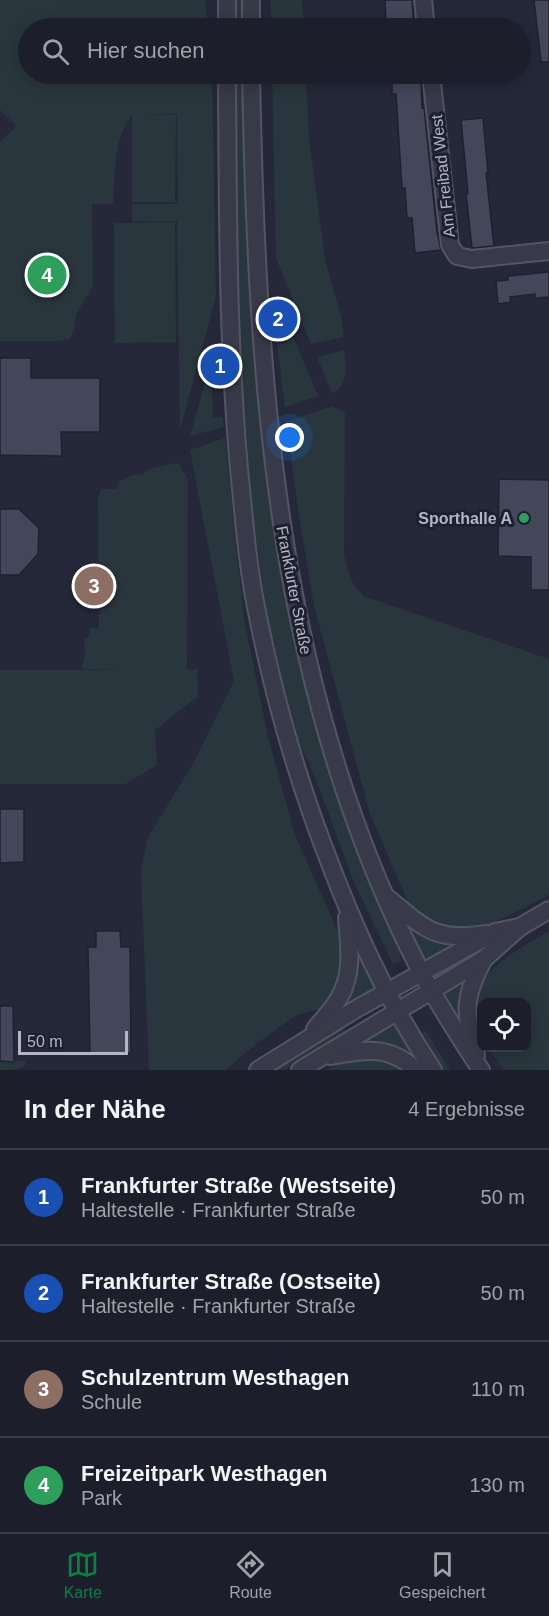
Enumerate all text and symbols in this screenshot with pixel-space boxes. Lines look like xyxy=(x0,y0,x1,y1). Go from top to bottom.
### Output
search box xyxy=(18,18,531,84)
icon: search xyxy=(39,35,72,68)
text: Hier suchen xyxy=(87,38,204,63)
street label: Am Freibad West xyxy=(428,113,458,238)
pin: 4 xyxy=(28,252,66,298)
pin: 2 xyxy=(258,296,298,342)
pin: 1 xyxy=(200,344,240,388)
your location xyxy=(275,423,304,452)
place label: Sporthalle A xyxy=(418,510,512,527)
marker: Sporthalle A xyxy=(517,511,531,525)
street label: Frankfurter Straße xyxy=(273,524,315,656)
pin: 3 xyxy=(74,564,113,608)
map controls xyxy=(477,998,531,1052)
button: locate xyxy=(477,998,531,1052)
scale bar xyxy=(18,1028,128,1056)
text: 50 m xyxy=(27,1033,63,1050)
text: In der Nähe xyxy=(24,1094,166,1124)
text: 4 Ergebnisse xyxy=(408,1098,525,1120)
text: Frankfurter Straße (Westseite) xyxy=(81,1173,396,1198)
text: 1 xyxy=(38,1186,49,1208)
text: 50 m xyxy=(481,1186,525,1208)
text: Haltestelle · Frankfurter Straße xyxy=(81,1199,356,1221)
text: Frankfurter Straße (Ostseite) xyxy=(81,1269,381,1294)
text: 2 xyxy=(38,1282,49,1304)
text: 50 m xyxy=(481,1282,525,1304)
text: Haltestelle · Frankfurter Straße xyxy=(81,1295,356,1317)
text: Schulzentrum Westhagen xyxy=(81,1365,350,1390)
text: 3 xyxy=(38,1378,49,1400)
text: 110 m xyxy=(471,1378,525,1400)
text: Schule xyxy=(81,1391,142,1413)
text: Freizeitpark Westhagen xyxy=(81,1461,328,1486)
text: 4 xyxy=(38,1474,49,1496)
text: 130 m xyxy=(469,1474,525,1496)
text: Park xyxy=(81,1487,122,1509)
tab: Karte xyxy=(64,1548,102,1602)
tab: Route xyxy=(229,1548,272,1602)
tab: Gespeichert xyxy=(399,1548,485,1602)

